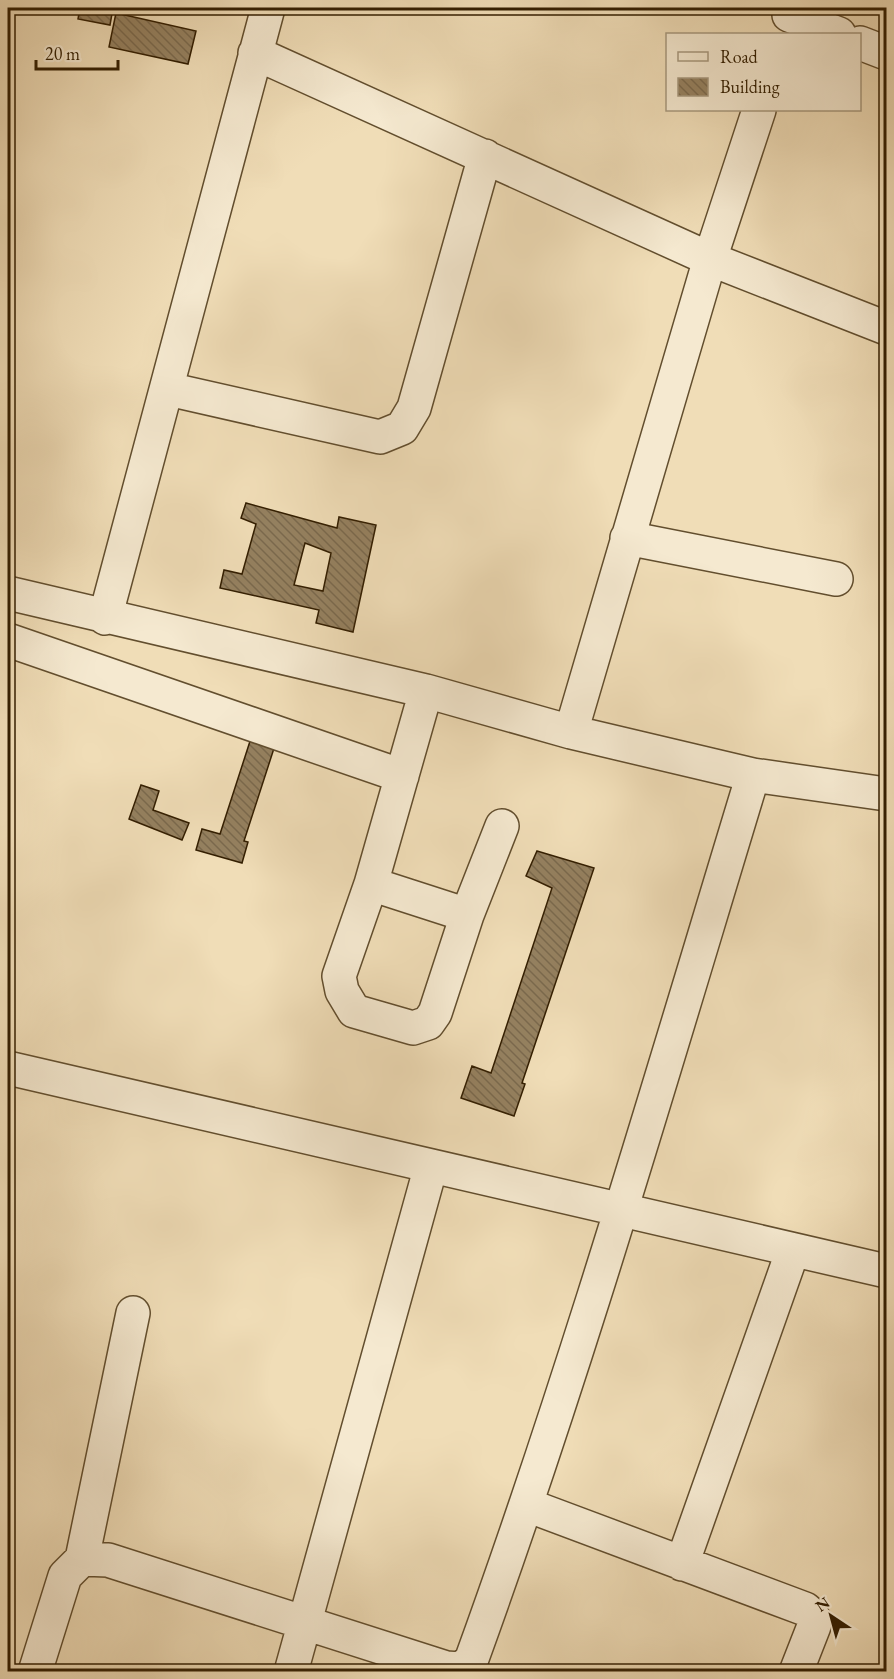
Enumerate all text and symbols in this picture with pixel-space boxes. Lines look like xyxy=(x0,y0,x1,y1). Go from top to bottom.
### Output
scale bar xyxy=(36,33,118,71)
legend xyxy=(666,33,861,111)
text: 20 m xyxy=(45,42,80,65)
text: Road xyxy=(720,45,759,68)
text: Building xyxy=(720,75,780,98)
north arrow xyxy=(801,1586,861,1646)
text: N xyxy=(811,1592,834,1617)

